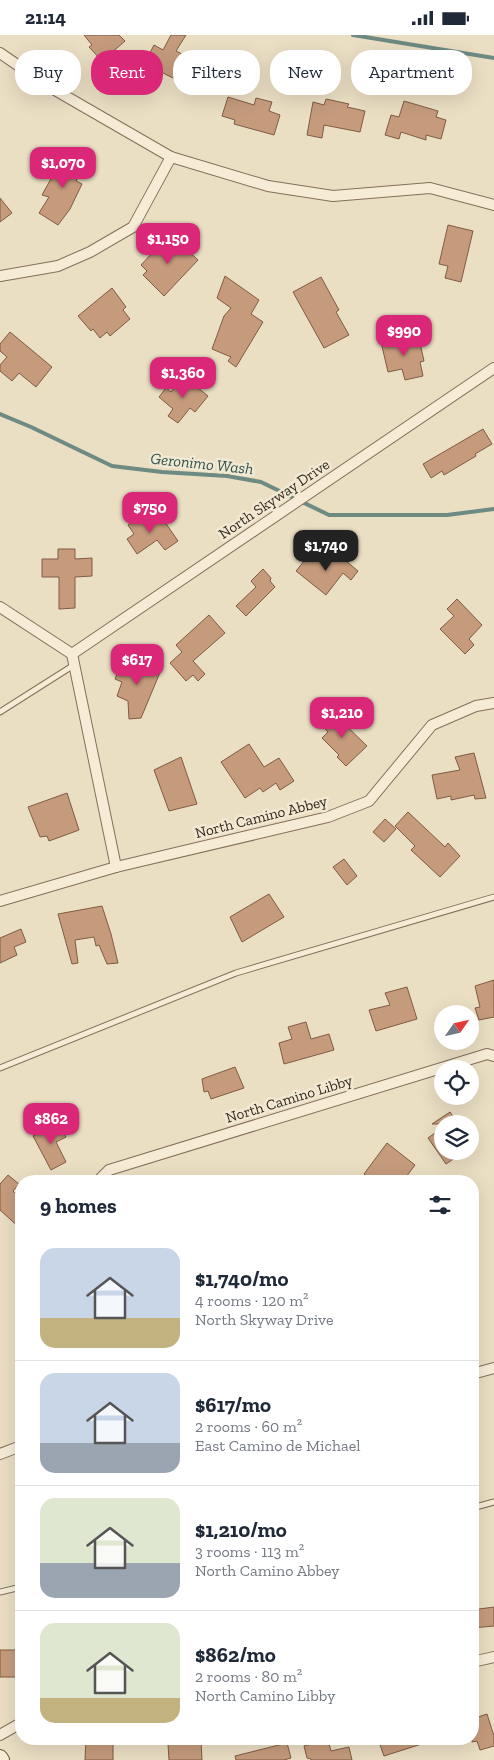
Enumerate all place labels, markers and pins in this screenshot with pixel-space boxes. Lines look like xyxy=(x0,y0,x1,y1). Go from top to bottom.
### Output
pin: $1,070 xyxy=(22,147,104,189)
pin: $1,150 xyxy=(127,223,209,265)
pin: $990 xyxy=(374,315,434,357)
pin: $1,360 xyxy=(142,357,224,399)
pin: $750 xyxy=(120,491,180,534)
pin: $1,740 xyxy=(285,529,367,572)
pin: $617 xyxy=(107,643,167,686)
pin: $1,210 xyxy=(301,697,383,739)
pin: $862 xyxy=(21,1103,81,1145)

